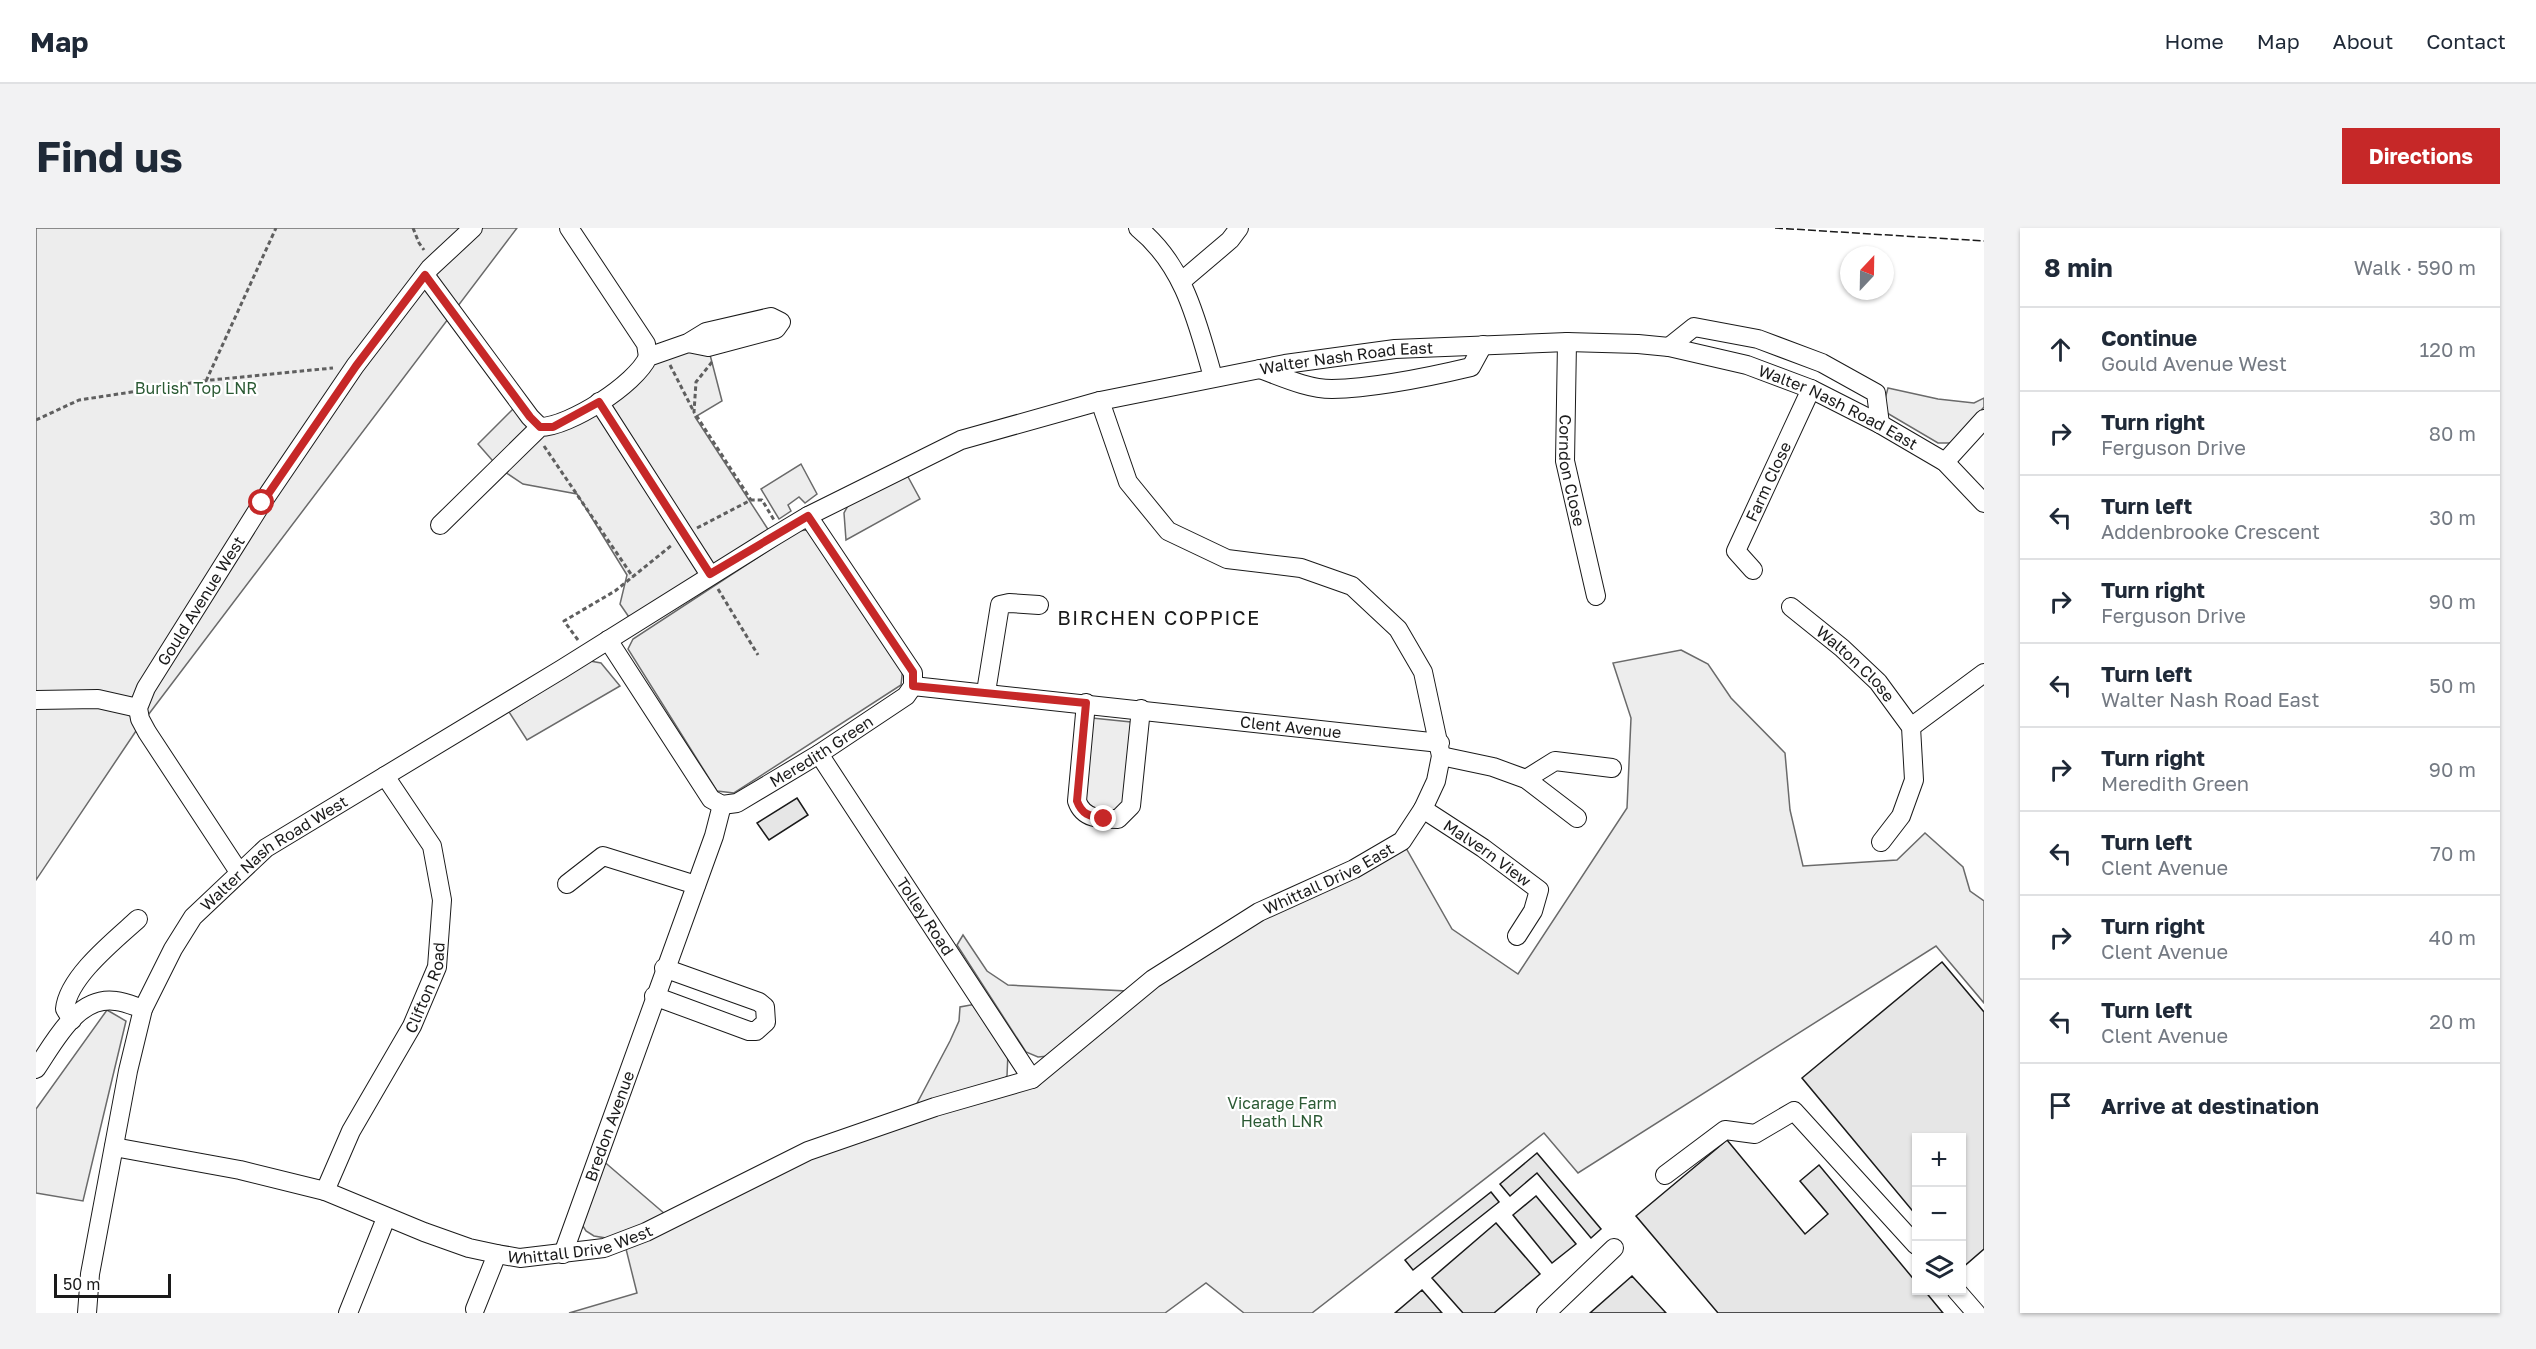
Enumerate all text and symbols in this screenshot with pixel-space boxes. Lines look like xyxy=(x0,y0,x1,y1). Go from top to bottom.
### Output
text: Map xyxy=(30,25,88,58)
text: Home xyxy=(2164,28,2224,54)
text: Map xyxy=(2257,28,2300,54)
text: About xyxy=(2333,28,2393,54)
text: Contact xyxy=(2426,28,2506,54)
button: Directions xyxy=(2342,128,2500,184)
text: Find us xyxy=(36,131,183,181)
north arrow xyxy=(1840,246,1894,300)
text: 8 min xyxy=(2044,252,2113,283)
text: Walk · 590 m xyxy=(2354,255,2476,279)
text: Continue xyxy=(2101,324,2197,351)
icon: ahead xyxy=(2044,333,2077,366)
street label: Walter Nash Road East xyxy=(1258,337,1434,379)
text: 120 m xyxy=(2420,337,2476,361)
text: Gould Avenue West xyxy=(2101,351,2287,375)
street label: Walter Nash Road East xyxy=(1756,360,1921,454)
park label: Burlish Top LNR xyxy=(135,378,257,398)
text: Turn right xyxy=(2101,408,2205,435)
street label: Corndon Close xyxy=(1555,414,1590,528)
icon: right xyxy=(2044,417,2077,450)
text: 80 m xyxy=(2429,421,2476,445)
text: Ferguson Drive xyxy=(2101,435,2246,459)
street label: Farm Close xyxy=(1741,438,1795,525)
route start xyxy=(248,489,274,515)
text: Turn left xyxy=(2101,492,2192,519)
icon: left xyxy=(2044,501,2077,534)
text: 30 m xyxy=(2429,505,2476,529)
text: Addenbrooke Crescent xyxy=(2101,519,2320,543)
street label: Gould Avenue West xyxy=(153,532,249,669)
text: Turn right xyxy=(2101,576,2205,603)
icon: right xyxy=(2044,585,2077,618)
text: 90 m xyxy=(2429,589,2476,613)
text: Ferguson Drive xyxy=(2101,603,2246,627)
district label: BIRCHEN COPPICE xyxy=(1057,605,1261,629)
street label: Walton Close xyxy=(1812,621,1899,706)
text: Turn left xyxy=(2101,660,2192,687)
icon: left xyxy=(2044,669,2077,702)
text: 50 m xyxy=(2429,673,2476,697)
text: Walter Nash Road East xyxy=(2101,687,2319,711)
street label: Meredith Green xyxy=(766,711,877,791)
street label: Clent Avenue xyxy=(1239,711,1342,742)
text: Turn right xyxy=(2101,744,2205,771)
icon: right xyxy=(2044,753,2077,786)
text: 90 m xyxy=(2429,757,2476,781)
text: Meredith Green xyxy=(2101,771,2249,795)
street label: Walter Nash Road West xyxy=(196,791,351,915)
route end xyxy=(1090,805,1116,831)
street label: Malvern View xyxy=(1440,815,1535,891)
text: Turn left xyxy=(2101,828,2192,855)
icon: left xyxy=(2044,837,2077,870)
street label: Whittall Drive East xyxy=(1260,838,1397,919)
text: 70 m xyxy=(2430,841,2476,865)
text: Clent Avenue xyxy=(2101,855,2228,879)
street label: Tolley Road xyxy=(892,873,958,959)
text: Turn right xyxy=(2101,912,2205,939)
icon: right xyxy=(2044,921,2077,954)
text: 40 m xyxy=(2429,925,2476,949)
text: Clent Avenue xyxy=(2101,939,2228,963)
street label: Clifton Road xyxy=(400,942,449,1037)
text: Turn left xyxy=(2101,996,2192,1023)
icon: left xyxy=(2044,1005,2077,1038)
text: 20 m xyxy=(2429,1009,2476,1033)
text: Clent Avenue xyxy=(2101,1023,2228,1047)
street label: Bredon Avenue xyxy=(580,1068,638,1184)
icon: arrive xyxy=(2044,1089,2077,1122)
text: Arrive at destination xyxy=(2101,1092,2319,1119)
park label: Vicarage Farm Heath LNR xyxy=(1227,1093,1337,1131)
map controls xyxy=(1912,1133,1966,1295)
button: + xyxy=(1912,1133,1966,1187)
button: − xyxy=(1912,1187,1966,1241)
street label: Whittall Drive West xyxy=(506,1220,656,1268)
button: layers xyxy=(1912,1241,1966,1295)
scale bar xyxy=(54,1271,171,1298)
text: 50 m xyxy=(63,1274,100,1294)

